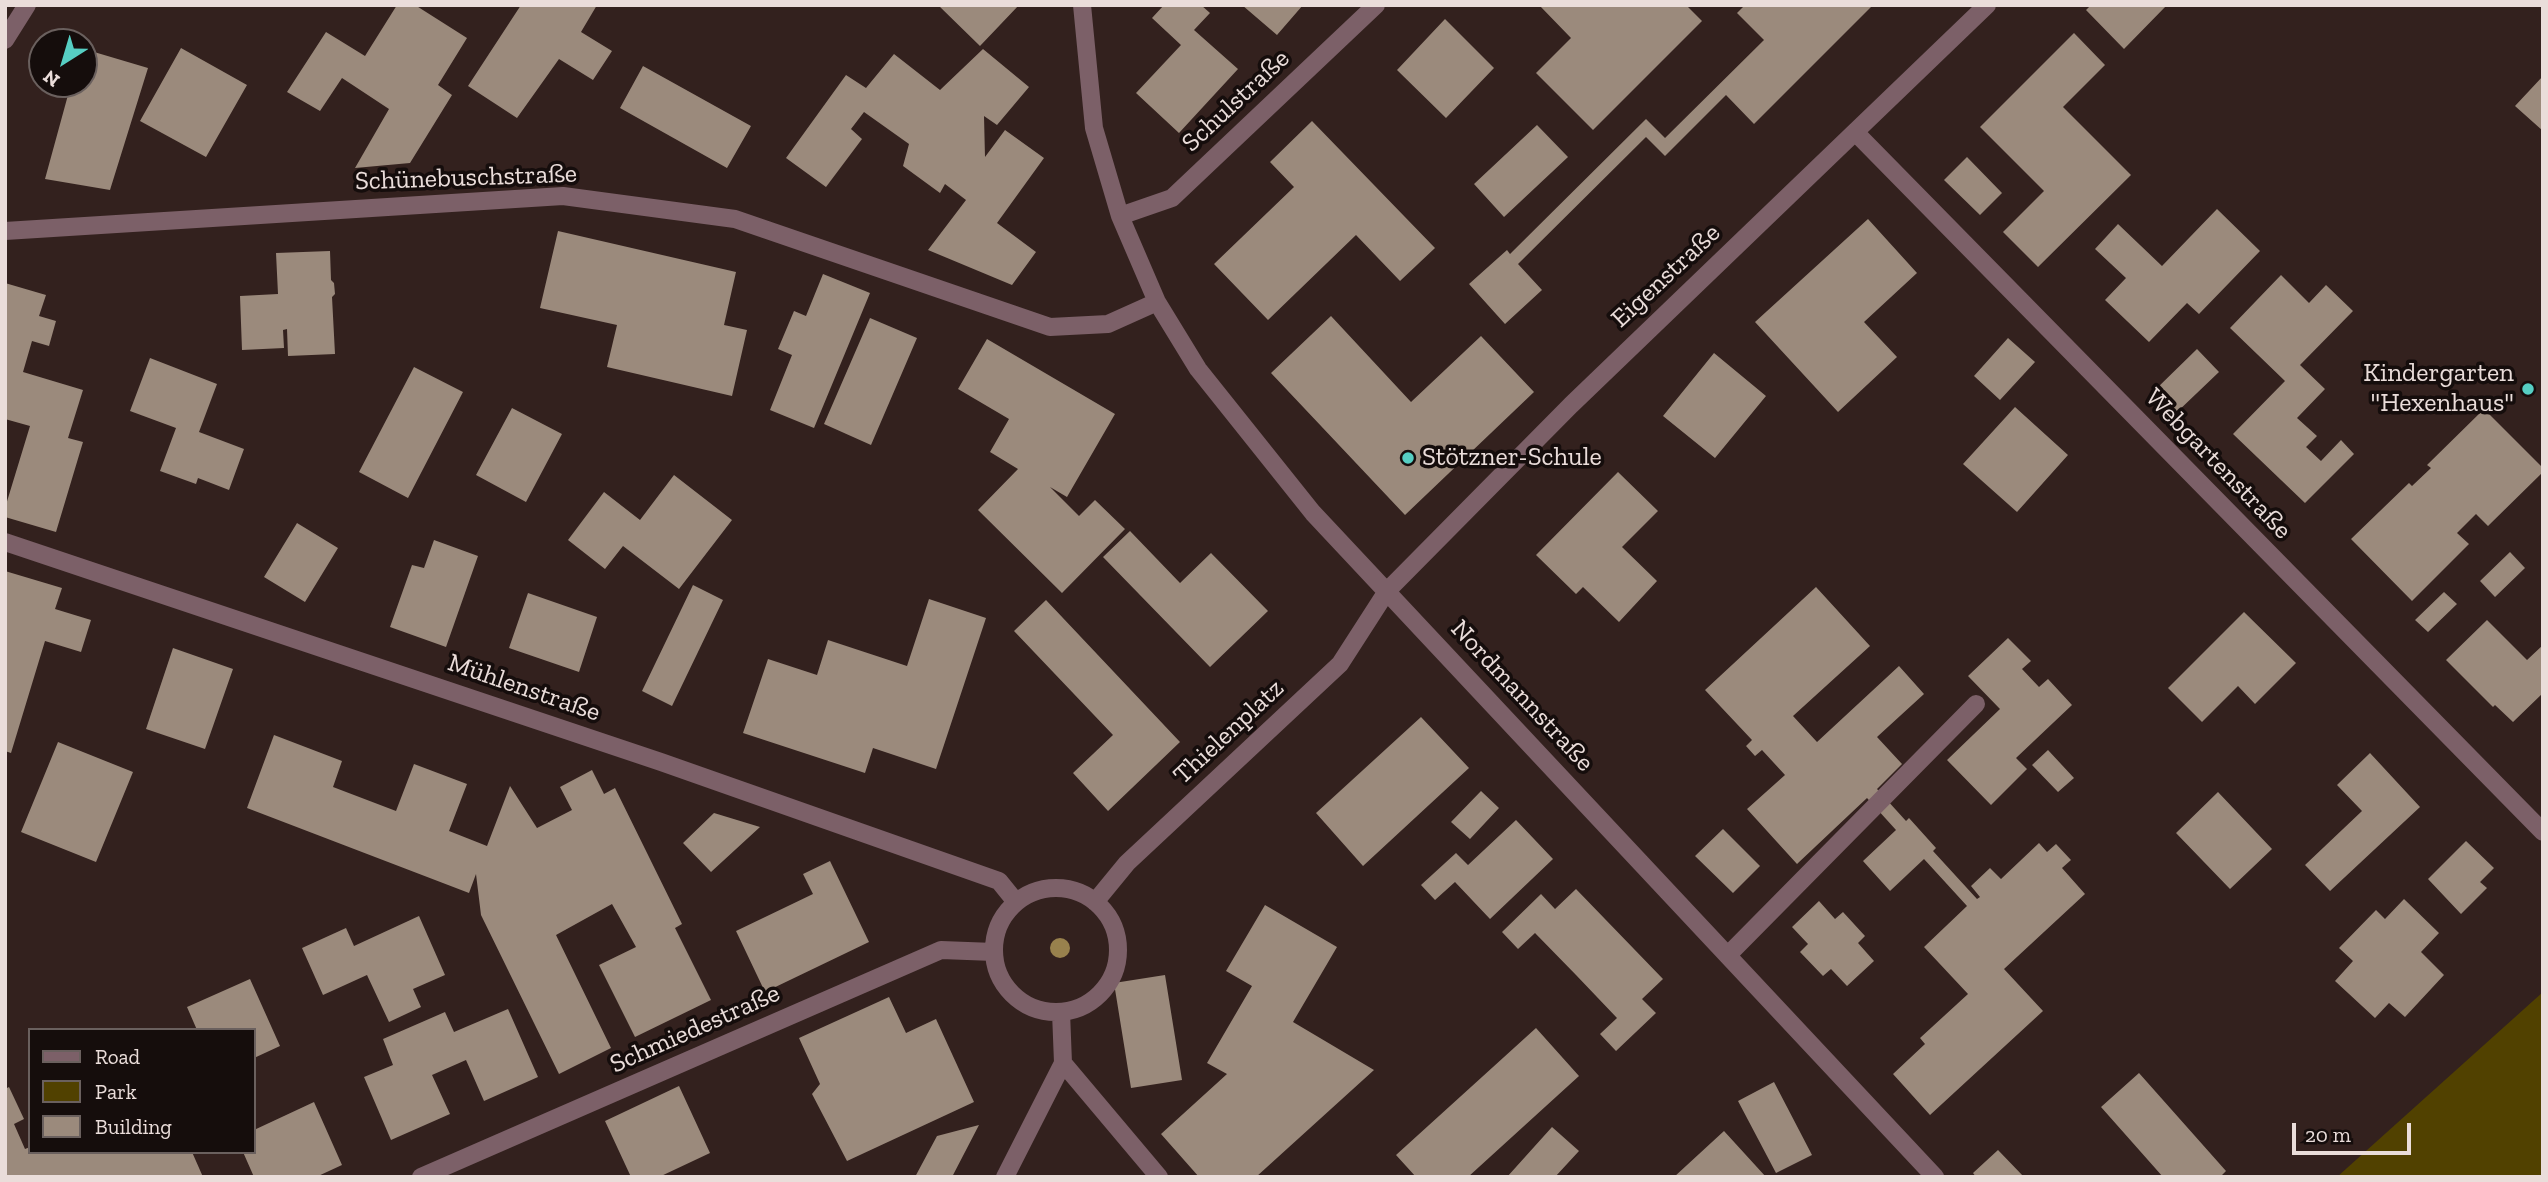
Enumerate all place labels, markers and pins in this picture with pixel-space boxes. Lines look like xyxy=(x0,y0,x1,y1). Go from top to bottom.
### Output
place label: Kindergarten "Hexenhaus" xyxy=(2363,358,2514,420)
marker: Kindergarten "Hexenhaus" xyxy=(2520,381,2536,397)
place label: Stötzner-Schule xyxy=(1422,442,1602,474)
marker: Stötzner-Schule xyxy=(1400,450,1416,466)

